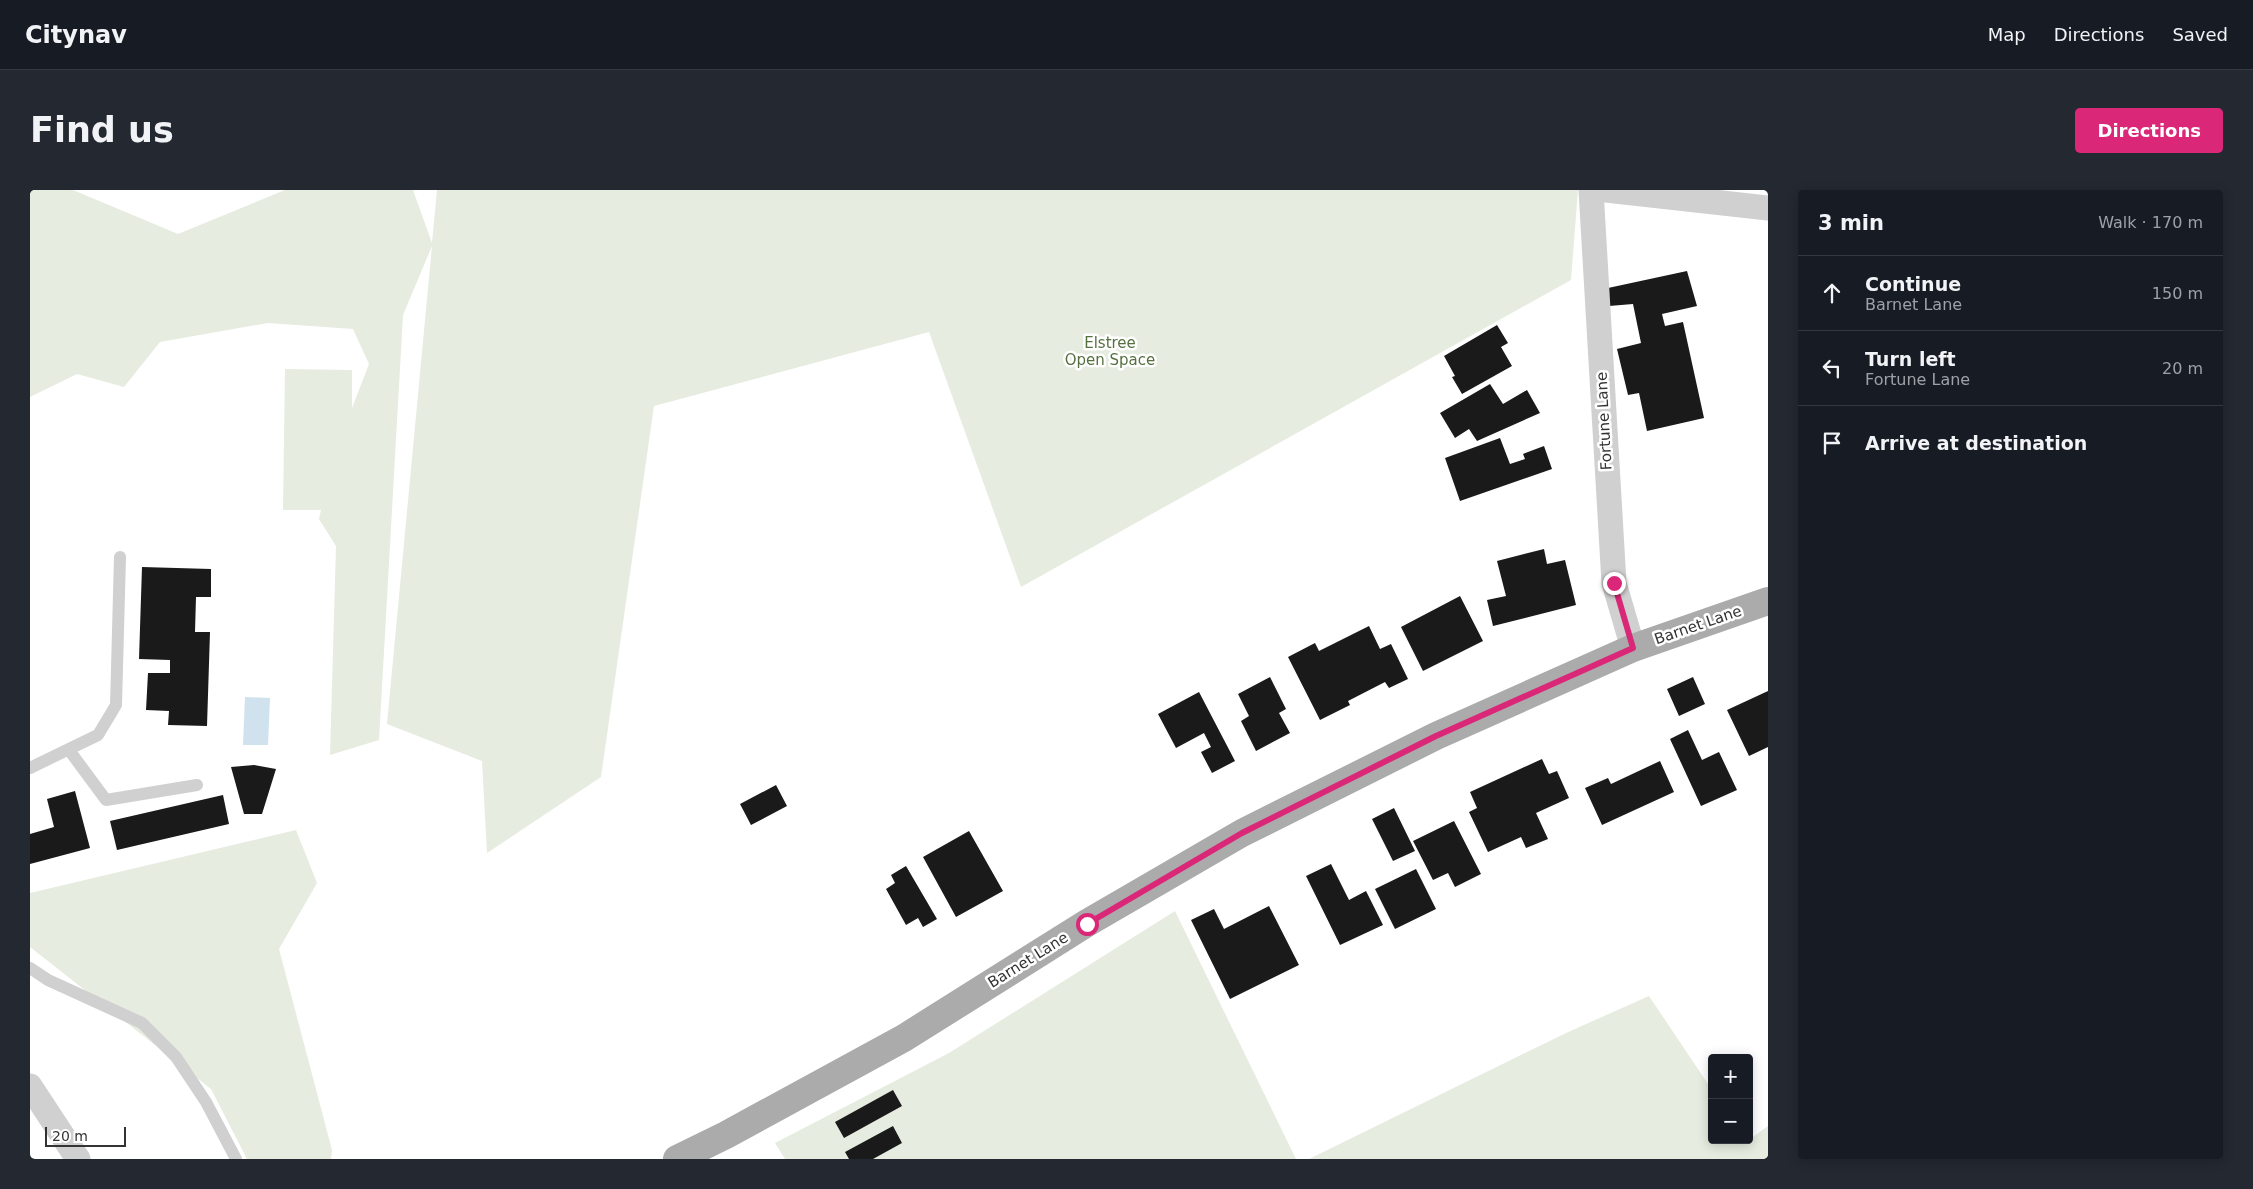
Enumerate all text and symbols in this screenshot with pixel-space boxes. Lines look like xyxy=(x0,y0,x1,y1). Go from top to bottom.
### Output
text: Citynav xyxy=(25,21,127,49)
text: Map xyxy=(1988,24,2026,45)
text: Directions xyxy=(2054,24,2144,45)
text: Saved xyxy=(2172,24,2228,45)
button: Directions xyxy=(2075,108,2223,153)
text: Find us xyxy=(30,110,174,150)
text: 3 min xyxy=(1818,211,1884,235)
text: Walk · 170 m xyxy=(2098,213,2203,232)
text: Continue xyxy=(1865,273,1961,295)
icon: ahead xyxy=(1818,279,1846,307)
text: 150 m xyxy=(2152,284,2203,303)
text: Barnet Lane xyxy=(1865,295,1962,314)
park label: Elstree Open Space xyxy=(1065,334,1155,369)
text: Turn left xyxy=(1865,348,1956,370)
icon: left xyxy=(1818,354,1846,382)
text: 20 m xyxy=(2162,359,2203,378)
text: Fortune Lane xyxy=(1865,370,1970,389)
street label: Fortune Lane xyxy=(1592,371,1616,471)
icon: arrive xyxy=(1818,429,1846,457)
text: Arrive at destination xyxy=(1865,432,2087,454)
route end xyxy=(1603,572,1626,595)
street label: Barnet Lane xyxy=(1652,602,1744,648)
route start xyxy=(1076,913,1099,936)
street label: Barnet Lane xyxy=(985,928,1071,992)
map controls xyxy=(1708,1054,1753,1144)
button: + xyxy=(1708,1054,1753,1099)
button: − xyxy=(1708,1099,1753,1144)
scale bar xyxy=(45,1124,126,1147)
text: 20 m xyxy=(52,1128,88,1144)

